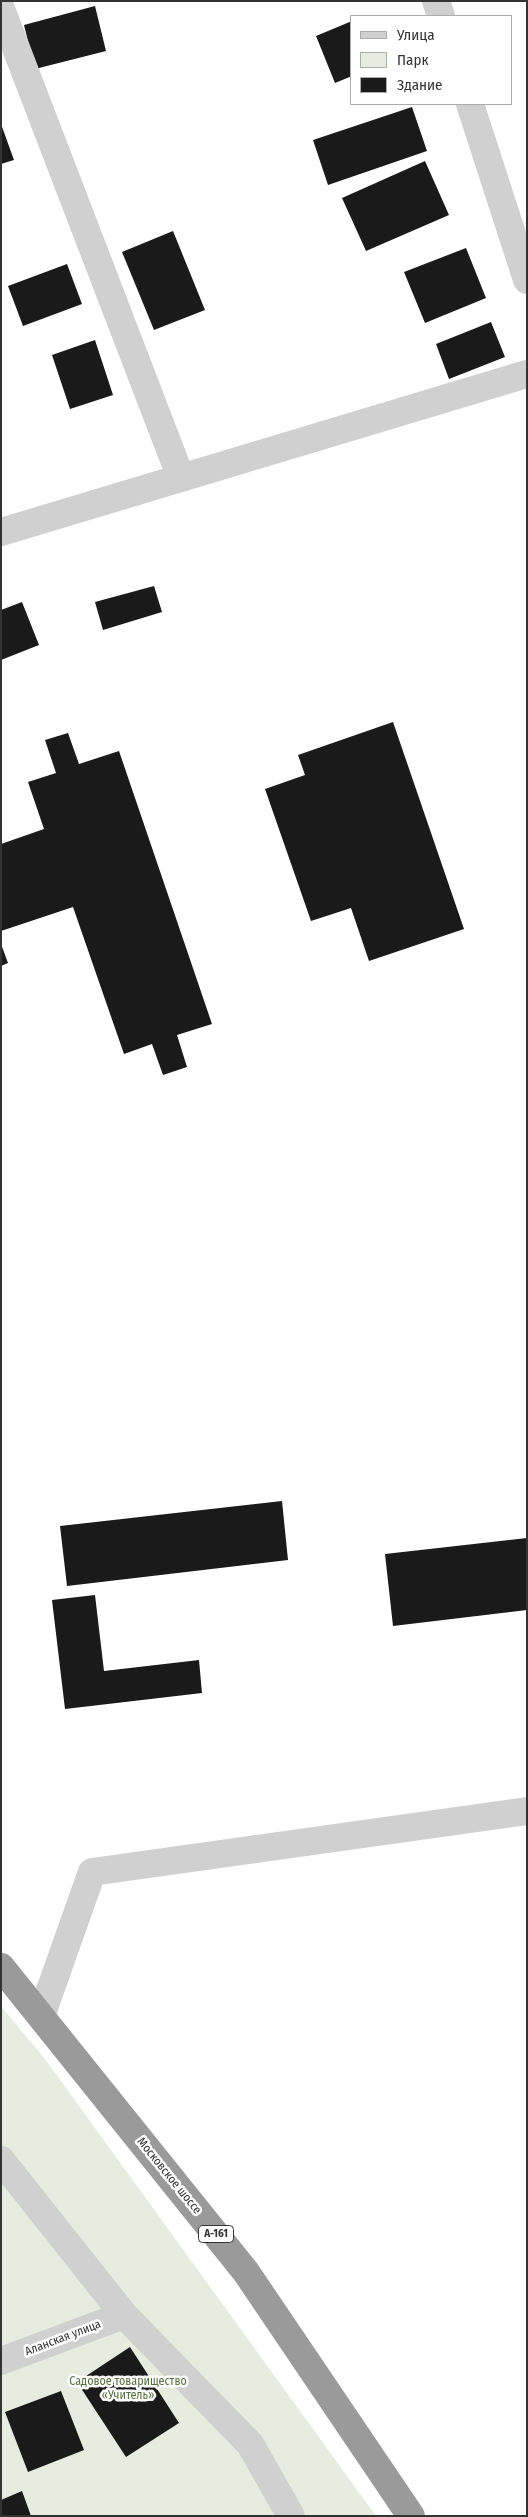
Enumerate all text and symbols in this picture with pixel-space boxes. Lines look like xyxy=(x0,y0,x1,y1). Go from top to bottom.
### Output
legend xyxy=(350,15,513,105)
text: Улица xyxy=(397,26,435,44)
text: Парк xyxy=(397,51,428,69)
text: Здание xyxy=(397,76,443,94)
street label: Московское шоссе xyxy=(134,2135,204,2217)
road number: А-161 xyxy=(198,2226,234,2242)
street label: Аланская улица xyxy=(23,2317,103,2359)
park label: Садовое товарищество «Учитель» xyxy=(69,2375,187,2403)

